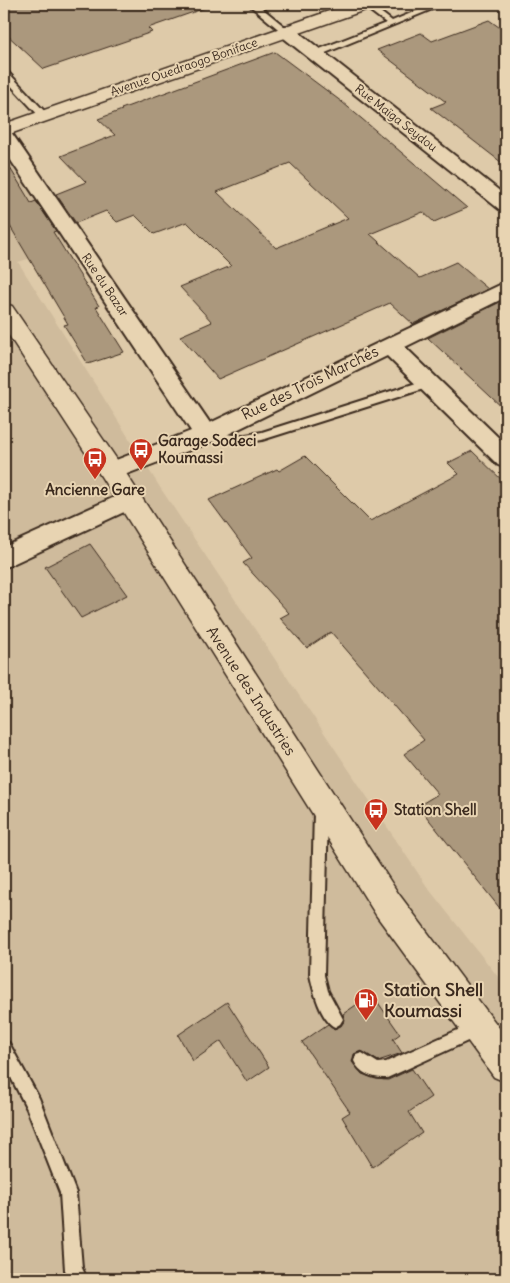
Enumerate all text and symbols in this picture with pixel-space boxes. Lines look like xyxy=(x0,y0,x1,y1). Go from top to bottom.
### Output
street label: Avenue Ouedraogo Boniface xyxy=(108,34,259,99)
street label: Rue Maïga Seydou xyxy=(352,81,440,154)
street label: Rue du Bazar xyxy=(79,250,132,319)
street label: Rue des Trois Marchés xyxy=(238,341,381,424)
place label: Garage Sodeci Koumassi xyxy=(158,431,256,467)
bus stop icon: Garage Sodeci Koumassi xyxy=(128,437,154,471)
bus stop icon: Ancienne Gare xyxy=(82,446,108,480)
place label: Ancienne Gare xyxy=(45,480,145,499)
street label: Avenue des Industries xyxy=(203,623,300,759)
bus stop icon: Station Shell xyxy=(363,797,389,831)
place label: Station Shell xyxy=(394,800,477,819)
place label: Station Shell Koumassi xyxy=(384,978,483,1022)
fuel station icon: Station Shell Koumassi xyxy=(353,987,379,1021)

